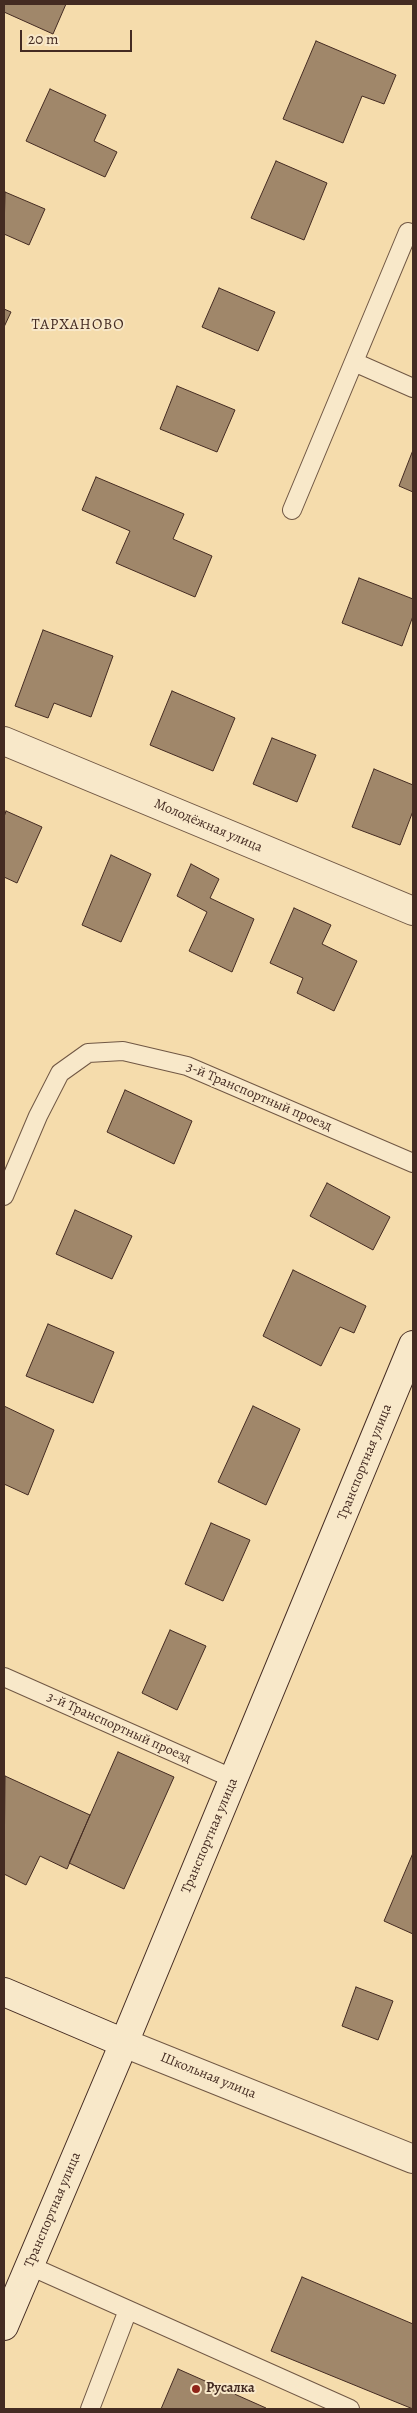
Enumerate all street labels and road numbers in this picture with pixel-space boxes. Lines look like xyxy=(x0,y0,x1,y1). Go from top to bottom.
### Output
street label: Молодёжная улица xyxy=(151,796,265,856)
street label: 3-й Транспортный проезд xyxy=(184,1059,334,1135)
street label: Транспортная улица xyxy=(334,1401,396,1523)
street label: 3-й Транспортный проезд xyxy=(44,1689,194,1767)
street label: Транспортная улица xyxy=(178,1776,242,1896)
street label: Школьная улица xyxy=(158,2049,258,2103)
street label: Транспортная улица xyxy=(21,2150,85,2270)

